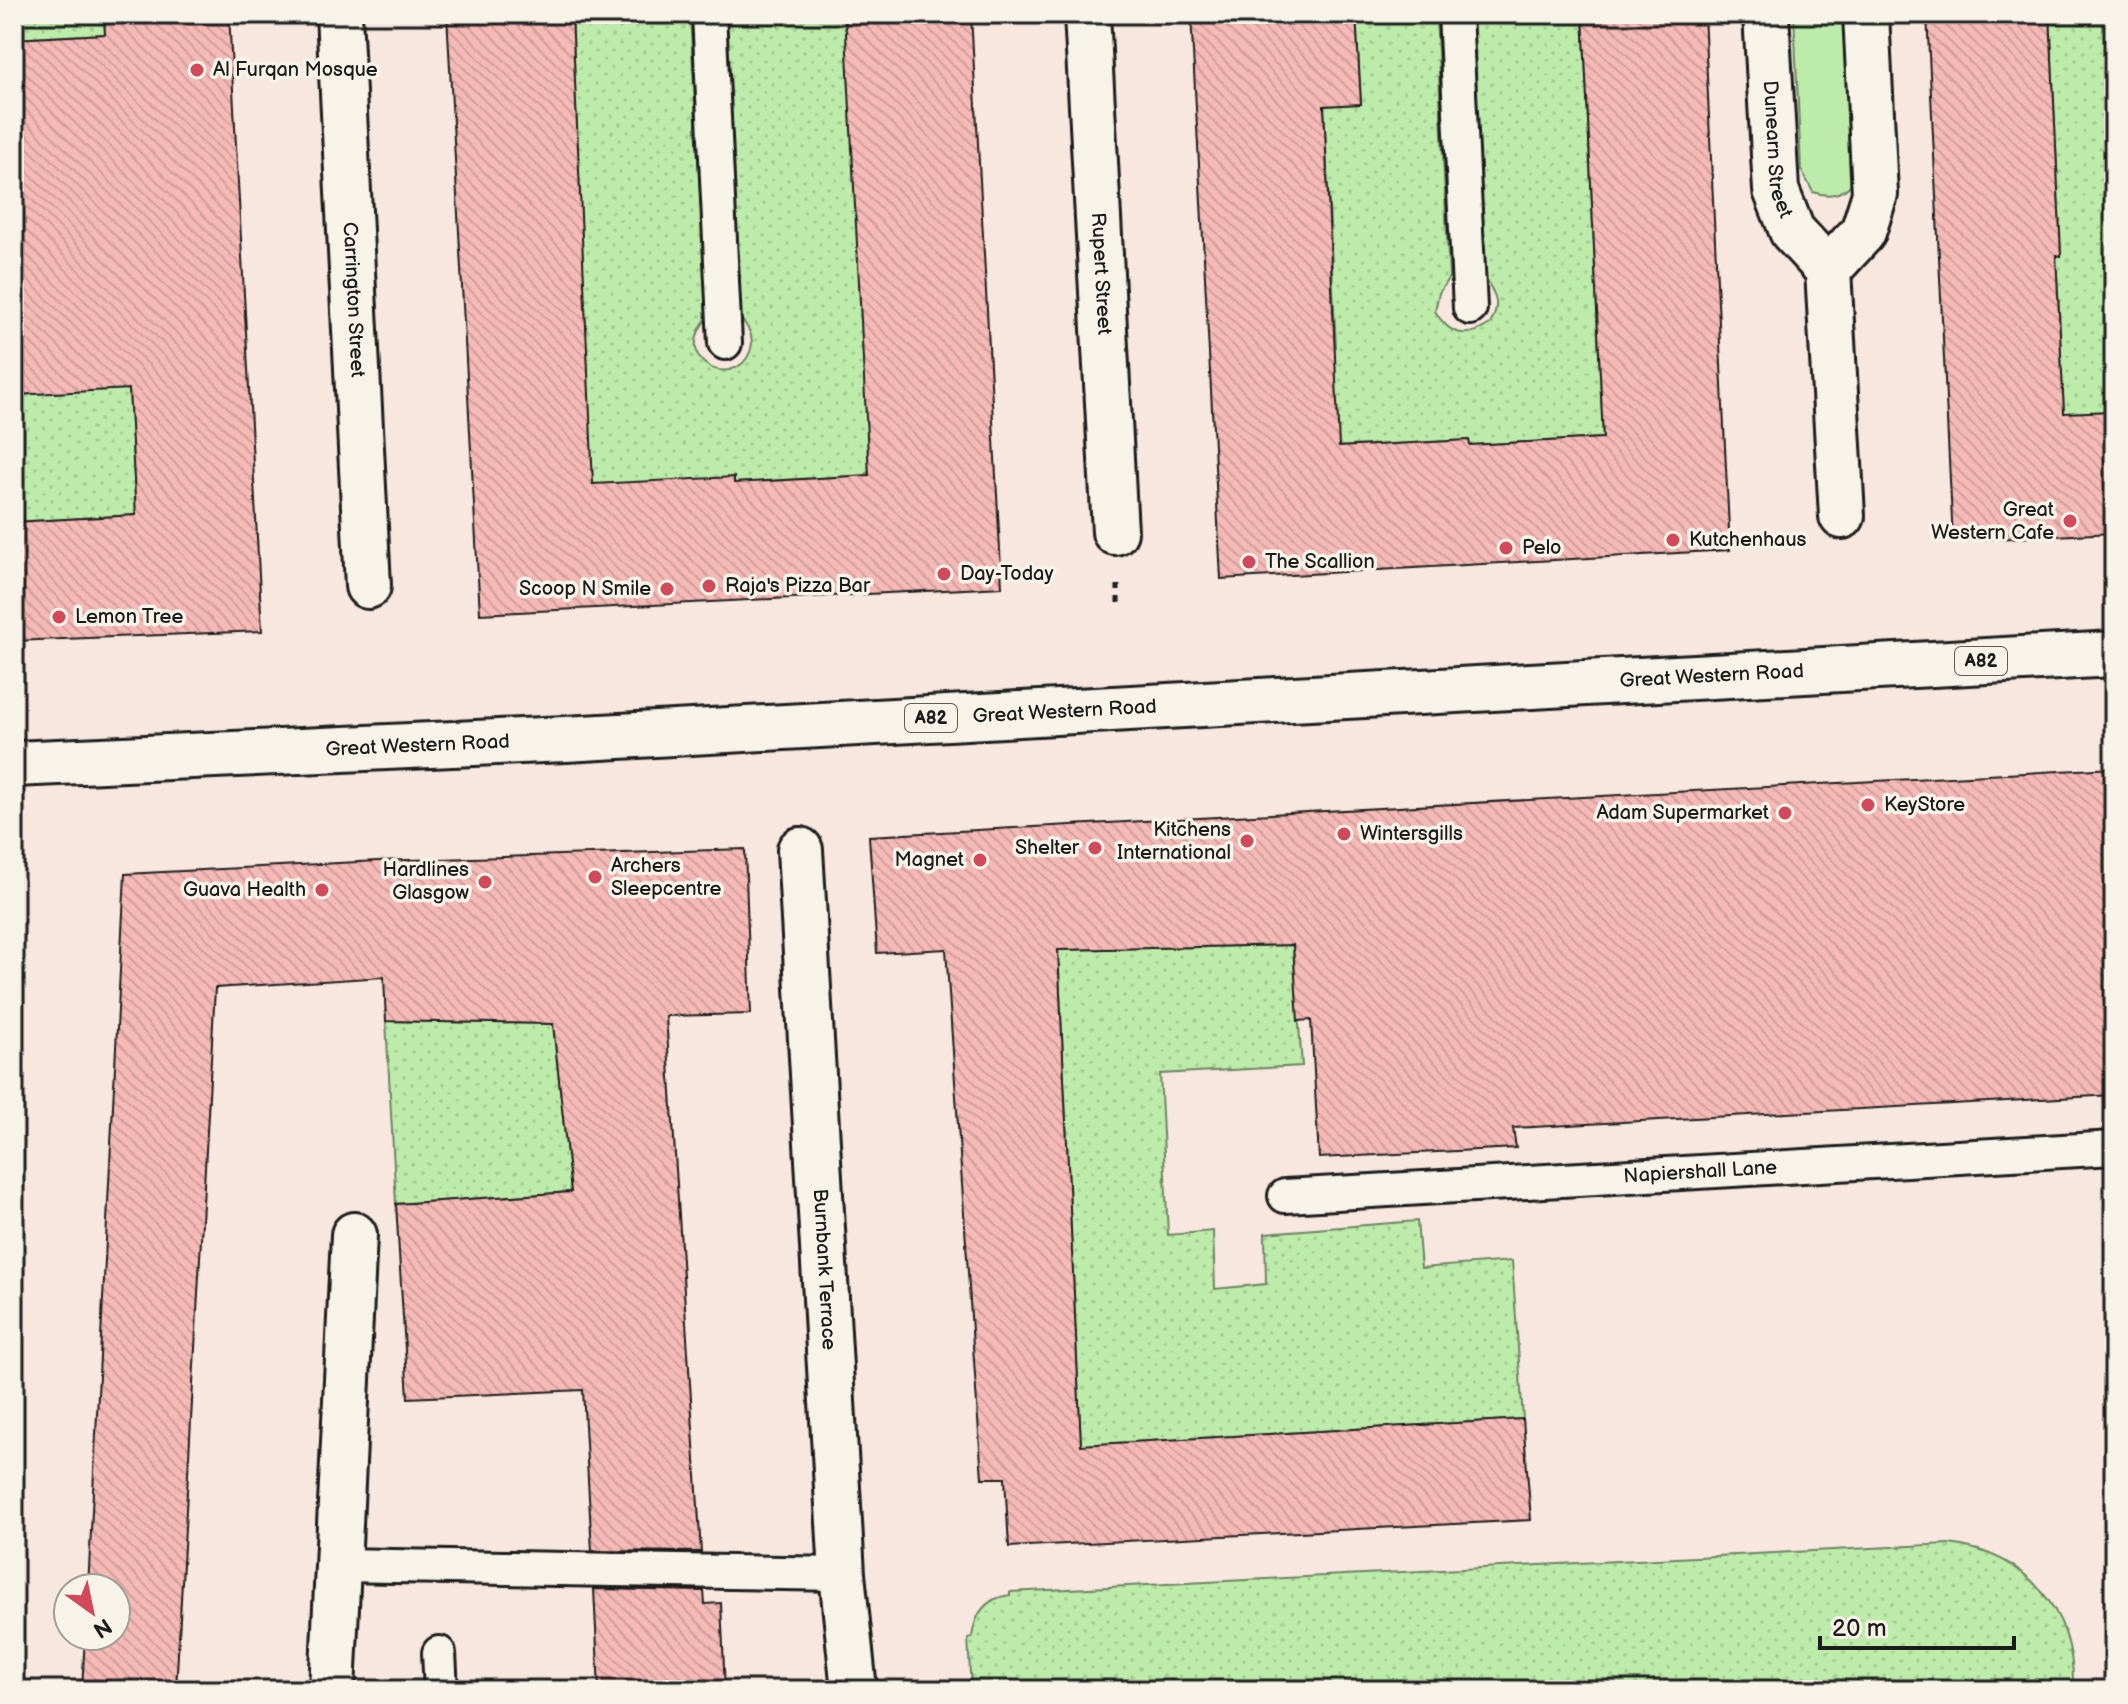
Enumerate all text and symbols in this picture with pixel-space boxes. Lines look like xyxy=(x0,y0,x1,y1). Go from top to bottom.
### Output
place label: Al Furqan Mosque xyxy=(213,58,378,82)
marker: Al Furqan Mosque xyxy=(188,61,206,79)
street label: Dunearn Street xyxy=(1758,80,1798,221)
street label: Rupert Street xyxy=(1086,212,1116,335)
street label: Carrington Street xyxy=(338,221,369,378)
place label: Great Western Cafe xyxy=(1931,498,2054,545)
marker: Great Western Cafe xyxy=(2061,512,2079,530)
place label: Kutchenhaus xyxy=(1689,528,1807,552)
marker: Kutchenhaus xyxy=(1664,531,1682,549)
place label: Pelo xyxy=(1522,536,1561,560)
marker: Pelo xyxy=(1497,539,1515,557)
place label: The Scallion xyxy=(1265,550,1375,574)
marker: The Scallion xyxy=(1240,553,1258,571)
place label: Day-Today xyxy=(960,562,1053,586)
marker: Day-Today xyxy=(935,565,953,583)
place label: Raja's Pizza Bar xyxy=(725,574,871,598)
place label: Scoop N Smile xyxy=(519,577,651,601)
marker: Raja's Pizza Bar xyxy=(700,577,718,595)
marker: Scoop N Smile xyxy=(658,580,676,598)
place label: Lemon Tree xyxy=(75,605,183,629)
marker: Lemon Tree xyxy=(50,608,68,626)
road number: A82 xyxy=(1955,647,2007,675)
street label: Great Western Road xyxy=(1619,659,1804,693)
street label: Great Western Road xyxy=(972,695,1157,729)
road number: A82 xyxy=(905,704,957,732)
street label: Great Western Road xyxy=(325,730,510,762)
place label: KeyStore xyxy=(1884,793,1965,817)
marker: KeyStore xyxy=(1859,796,1877,814)
place label: Adam Supermarket xyxy=(1596,801,1769,825)
marker: Adam Supermarket xyxy=(1776,804,1794,822)
place label: Kitchens International xyxy=(1117,818,1231,865)
place label: Wintersgills xyxy=(1360,822,1463,846)
marker: Wintersgills xyxy=(1335,825,1353,843)
marker: Kitchens International xyxy=(1238,832,1256,850)
place label: Shelter xyxy=(1015,836,1080,860)
marker: Shelter xyxy=(1086,839,1104,857)
place label: Magnet xyxy=(895,848,964,872)
marker: Magnet xyxy=(971,851,989,869)
place label: Archers Sleepcentre xyxy=(611,854,721,901)
place label: Hardlines Glasgow xyxy=(383,858,470,905)
marker: Archers Sleepcentre xyxy=(586,868,604,886)
marker: Hardlines Glasgow xyxy=(476,873,494,891)
place label: Guava Health xyxy=(183,878,306,902)
marker: Guava Health xyxy=(313,881,331,899)
street label: Napiershall Lane xyxy=(1623,1156,1778,1188)
street label: Burnbank Terrace xyxy=(808,1188,841,1351)
north arrow xyxy=(52,1572,132,1652)
scale bar xyxy=(1820,1600,2014,1650)
text: N xyxy=(88,1612,116,1643)
text: 20 m xyxy=(1832,1614,1887,1643)

